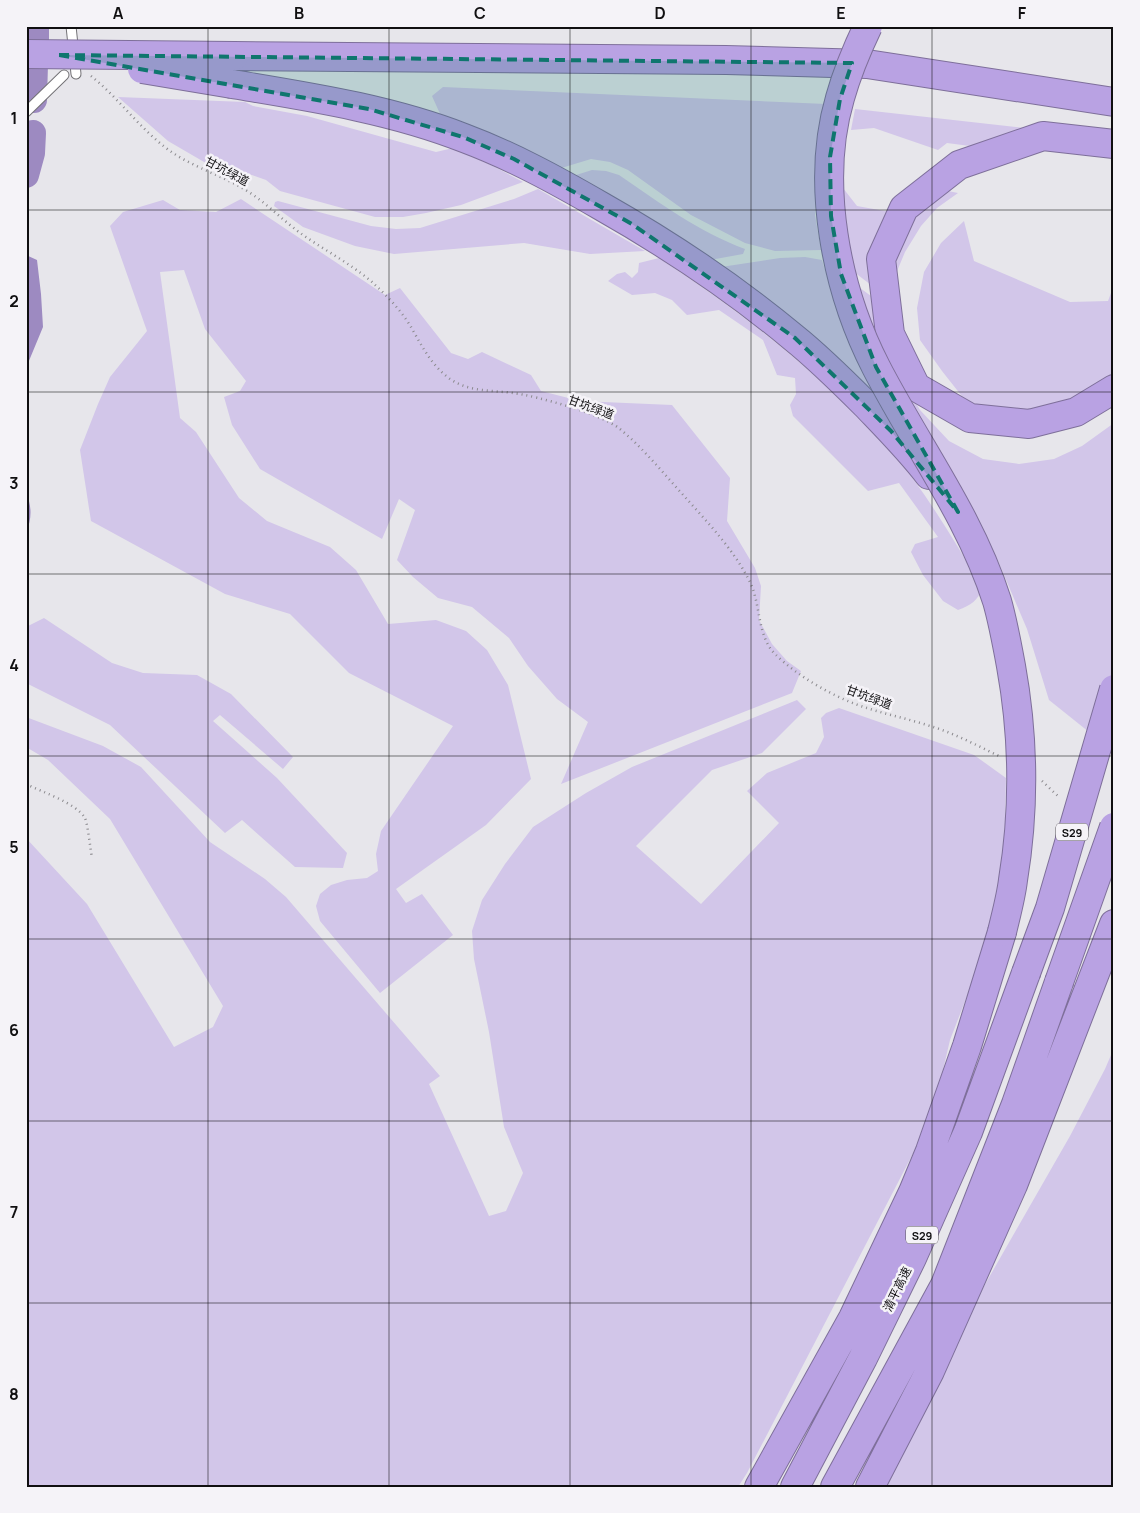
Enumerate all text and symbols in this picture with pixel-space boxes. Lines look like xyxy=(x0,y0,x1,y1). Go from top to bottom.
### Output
text: A xyxy=(113,2,124,24)
text: B xyxy=(294,2,304,24)
text: C xyxy=(474,2,486,24)
text: D xyxy=(654,2,666,24)
text: E xyxy=(836,2,846,24)
text: F xyxy=(1018,2,1027,24)
text: 1 xyxy=(10,107,18,129)
street label: 甘坑绿道 xyxy=(202,152,252,190)
text: 2 xyxy=(9,290,19,312)
street label: 甘坑绿道 xyxy=(566,391,616,423)
text: 3 xyxy=(9,472,19,494)
text: 4 xyxy=(9,654,19,676)
street label: 甘坑绿道 xyxy=(844,681,894,713)
road number: S29 xyxy=(1056,824,1088,840)
text: 5 xyxy=(9,836,19,858)
text: 6 xyxy=(9,1019,19,1041)
text: 7 xyxy=(10,1201,18,1223)
road number: S29 xyxy=(906,1226,938,1244)
street label: 清平高速 xyxy=(879,1264,915,1314)
text: 8 xyxy=(9,1383,19,1405)

